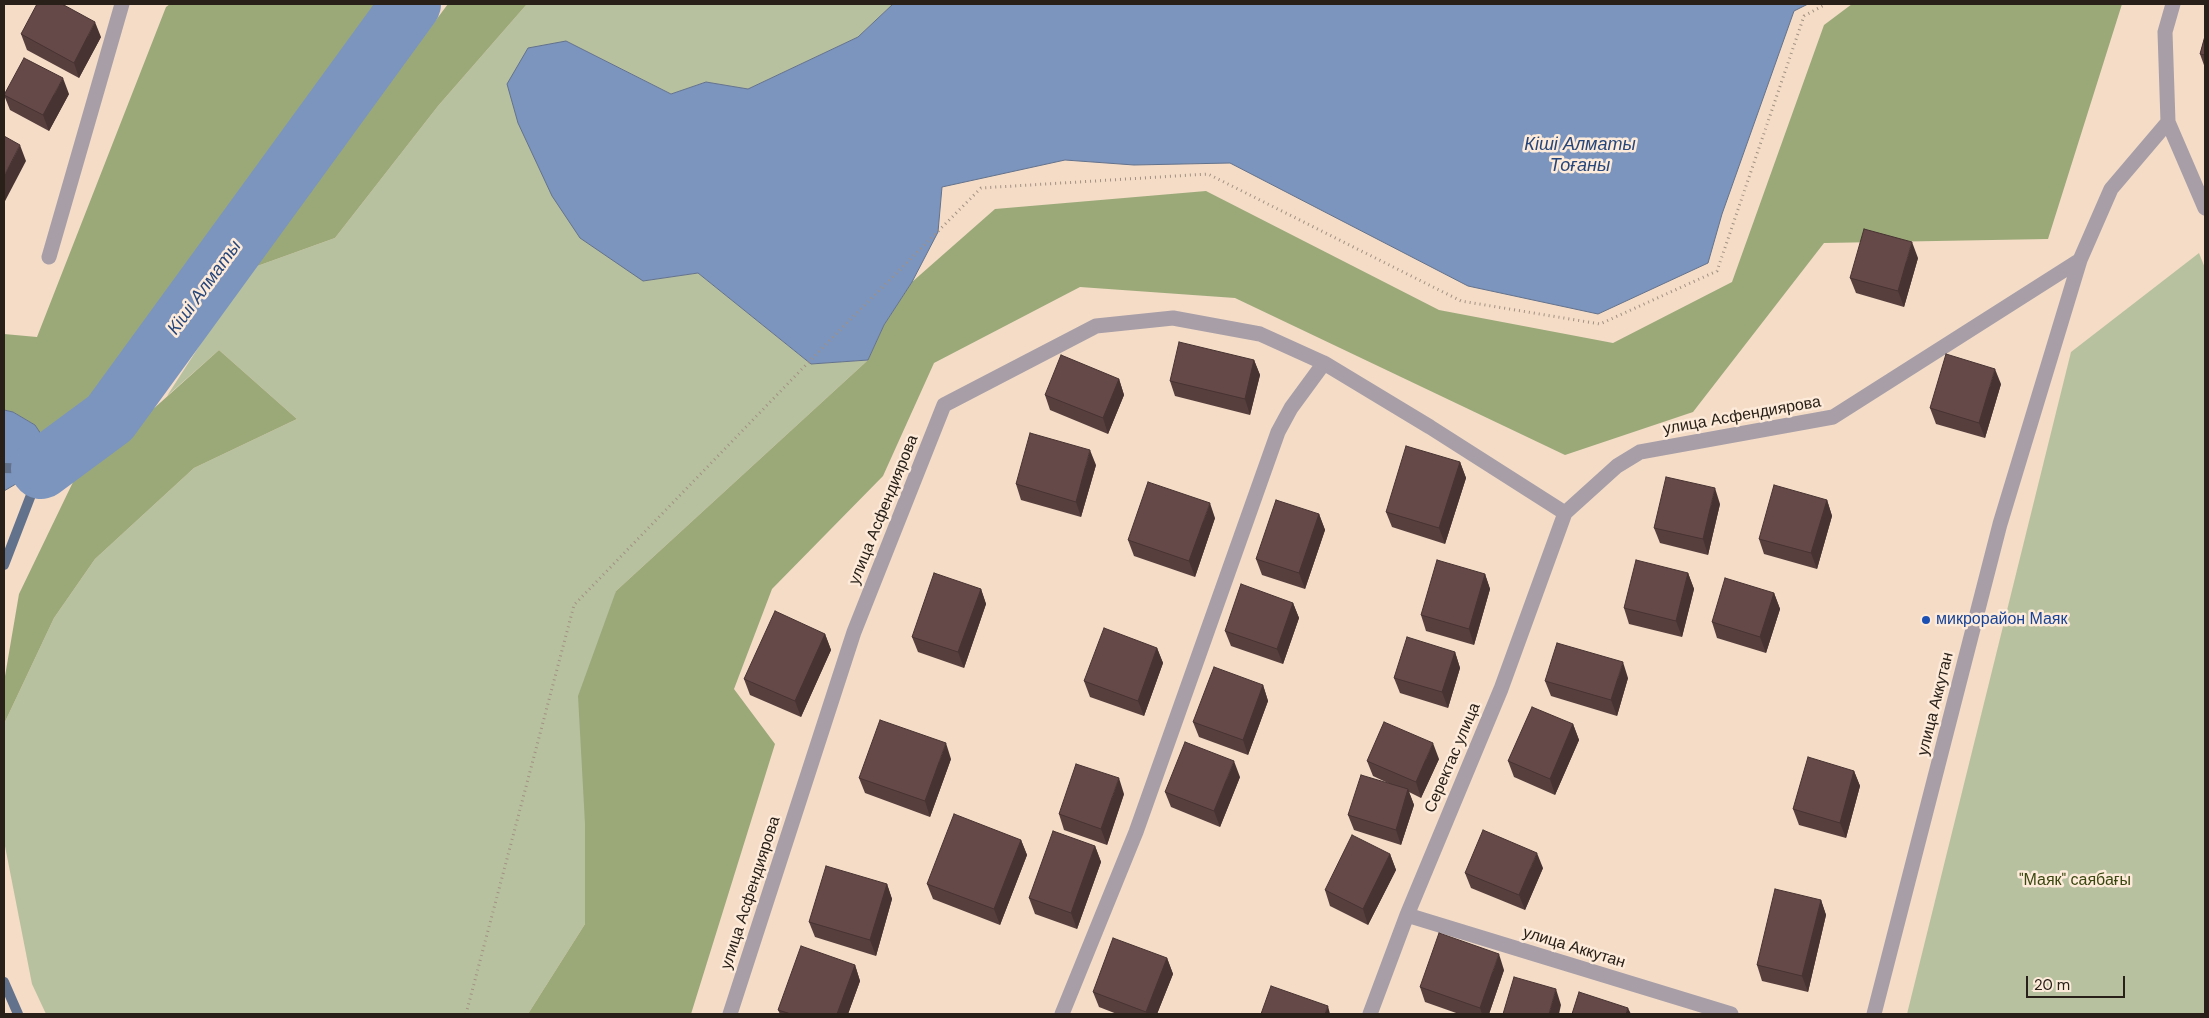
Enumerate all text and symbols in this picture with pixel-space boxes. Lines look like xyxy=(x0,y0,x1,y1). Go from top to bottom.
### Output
water label: Кіші Алматы Тоғаны xyxy=(1524,134,1636,176)
water label: Кіші Алматы xyxy=(164,237,246,339)
street label: улица Асфендиярова xyxy=(1662,393,1822,439)
street label: улица Асфендиярова xyxy=(845,432,923,588)
place label: микрорайон Маяк xyxy=(1936,610,2068,630)
marker: микрорайон Маяк xyxy=(1920,614,1932,626)
street label: улица Аккутан xyxy=(1914,650,1958,758)
street label: Серектас улица xyxy=(1421,700,1485,816)
street label: улица Асфендиярова xyxy=(717,814,785,972)
park label: "Маяк" саябағы xyxy=(2019,871,2131,891)
street label: улица Аккутан xyxy=(1521,923,1627,973)
scale bar xyxy=(2029,966,2128,998)
text: 20 m xyxy=(2034,975,2070,995)

